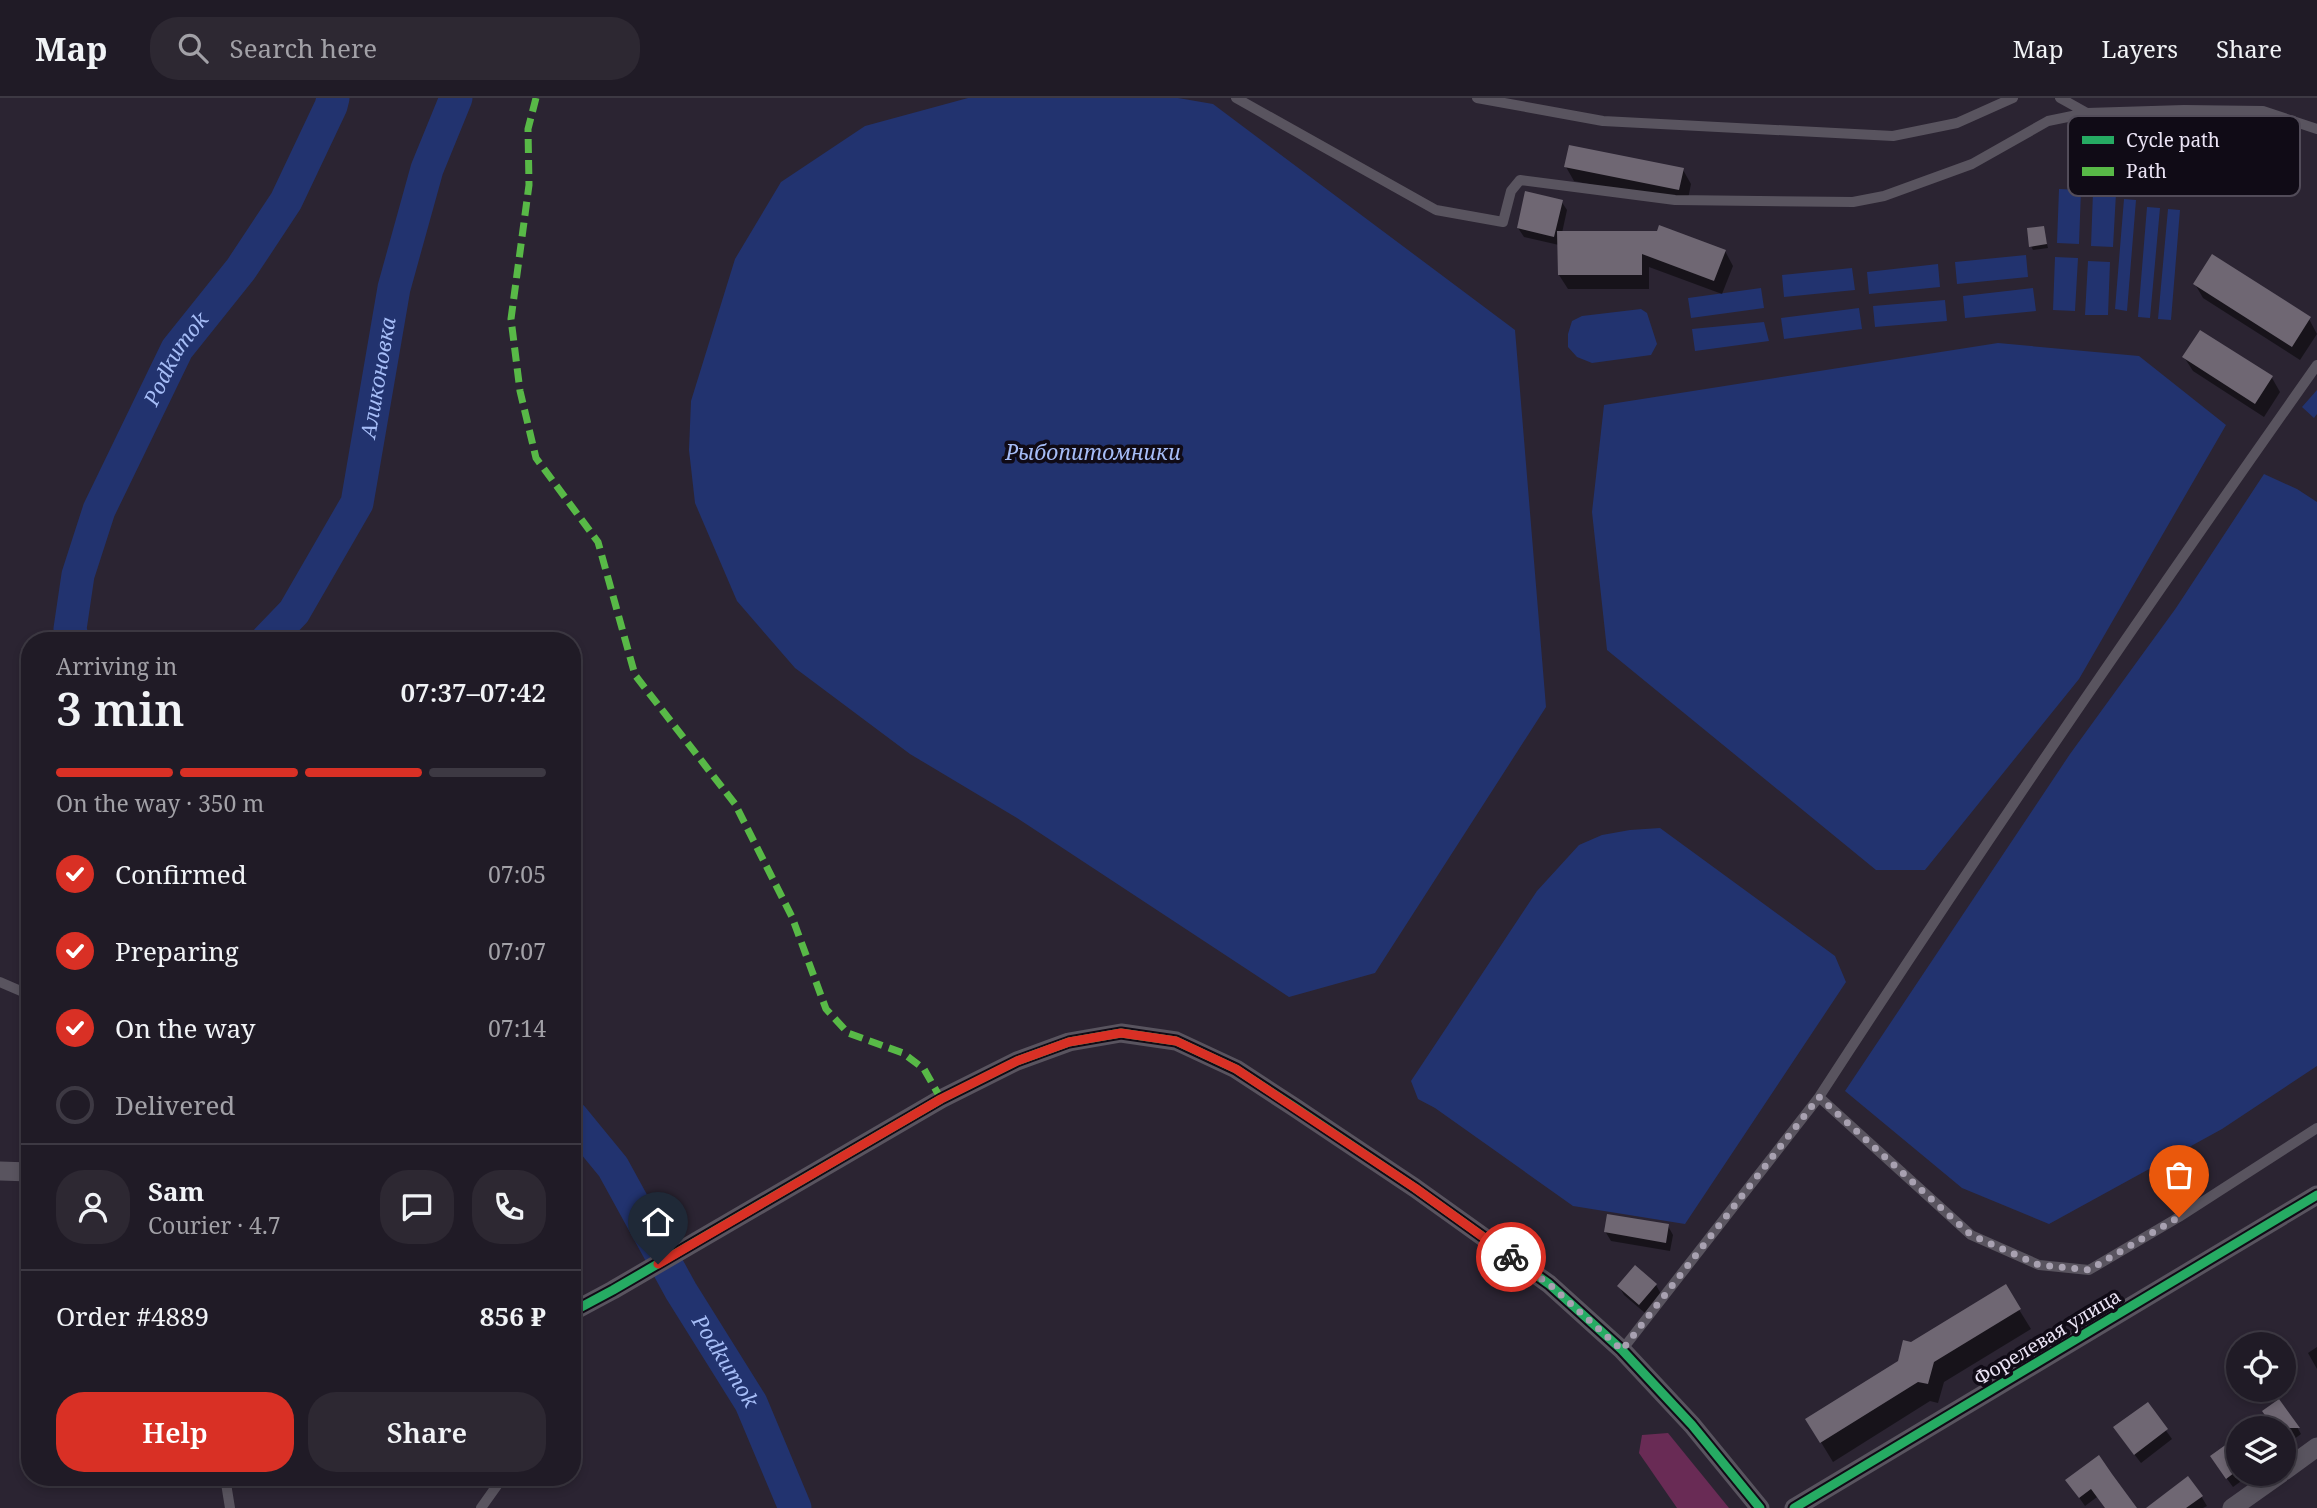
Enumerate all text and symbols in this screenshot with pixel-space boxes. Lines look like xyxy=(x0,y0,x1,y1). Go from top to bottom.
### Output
search box xyxy=(150,17,640,80)
text: Map xyxy=(35,26,108,71)
icon: search xyxy=(174,29,212,67)
text: Search here xyxy=(230,30,377,66)
text: Map xyxy=(2013,32,2064,65)
text: Layers xyxy=(2102,32,2178,65)
text: Share xyxy=(2216,32,2282,65)
legend xyxy=(2068,116,2300,196)
text: Cycle path xyxy=(2126,127,2220,153)
text: Path xyxy=(2126,158,2167,184)
water label: Podkumok xyxy=(136,305,215,411)
water label: Аликоновка xyxy=(353,315,402,442)
water label: Рыбопитомники xyxy=(1004,438,1181,466)
text: Arriving in xyxy=(56,650,177,682)
text: 07:37–07:42 xyxy=(400,674,546,710)
text: 3 min xyxy=(56,677,184,739)
text: On the way · 350 m xyxy=(56,787,264,819)
icon: check xyxy=(56,855,94,893)
text: Confirmed xyxy=(115,856,247,892)
text: 07:05 xyxy=(488,858,546,890)
icon: check xyxy=(56,932,94,970)
text: Preparing xyxy=(115,933,239,969)
text: 07:07 xyxy=(488,935,546,967)
icon: check xyxy=(56,1009,94,1047)
text: On the way xyxy=(115,1010,255,1046)
text: 07:14 xyxy=(488,1012,546,1044)
text: Delivered xyxy=(115,1087,235,1123)
pin xyxy=(2149,1145,2209,1217)
icon: bag xyxy=(2160,1156,2198,1194)
button: person xyxy=(56,1170,130,1244)
button: chat xyxy=(380,1170,454,1244)
button: phone xyxy=(472,1170,546,1244)
text: Sam xyxy=(148,1173,204,1209)
pin xyxy=(628,1192,688,1264)
icon: home xyxy=(639,1203,677,1241)
text: Courier · 4.7 xyxy=(148,1209,281,1241)
courier xyxy=(1476,1222,1546,1292)
icon: bike xyxy=(1492,1238,1530,1276)
street label: Форелевая улица xyxy=(1969,1283,2125,1391)
text: Order #4889 xyxy=(56,1298,209,1334)
text: 856 ₽ xyxy=(480,1298,546,1334)
water label: Podkumok xyxy=(686,1308,766,1413)
map controls xyxy=(2226,1332,2296,1486)
button: locate xyxy=(2226,1332,2296,1402)
button: Help xyxy=(56,1392,294,1472)
button: Share xyxy=(308,1392,546,1472)
button: layers xyxy=(2226,1416,2296,1486)

